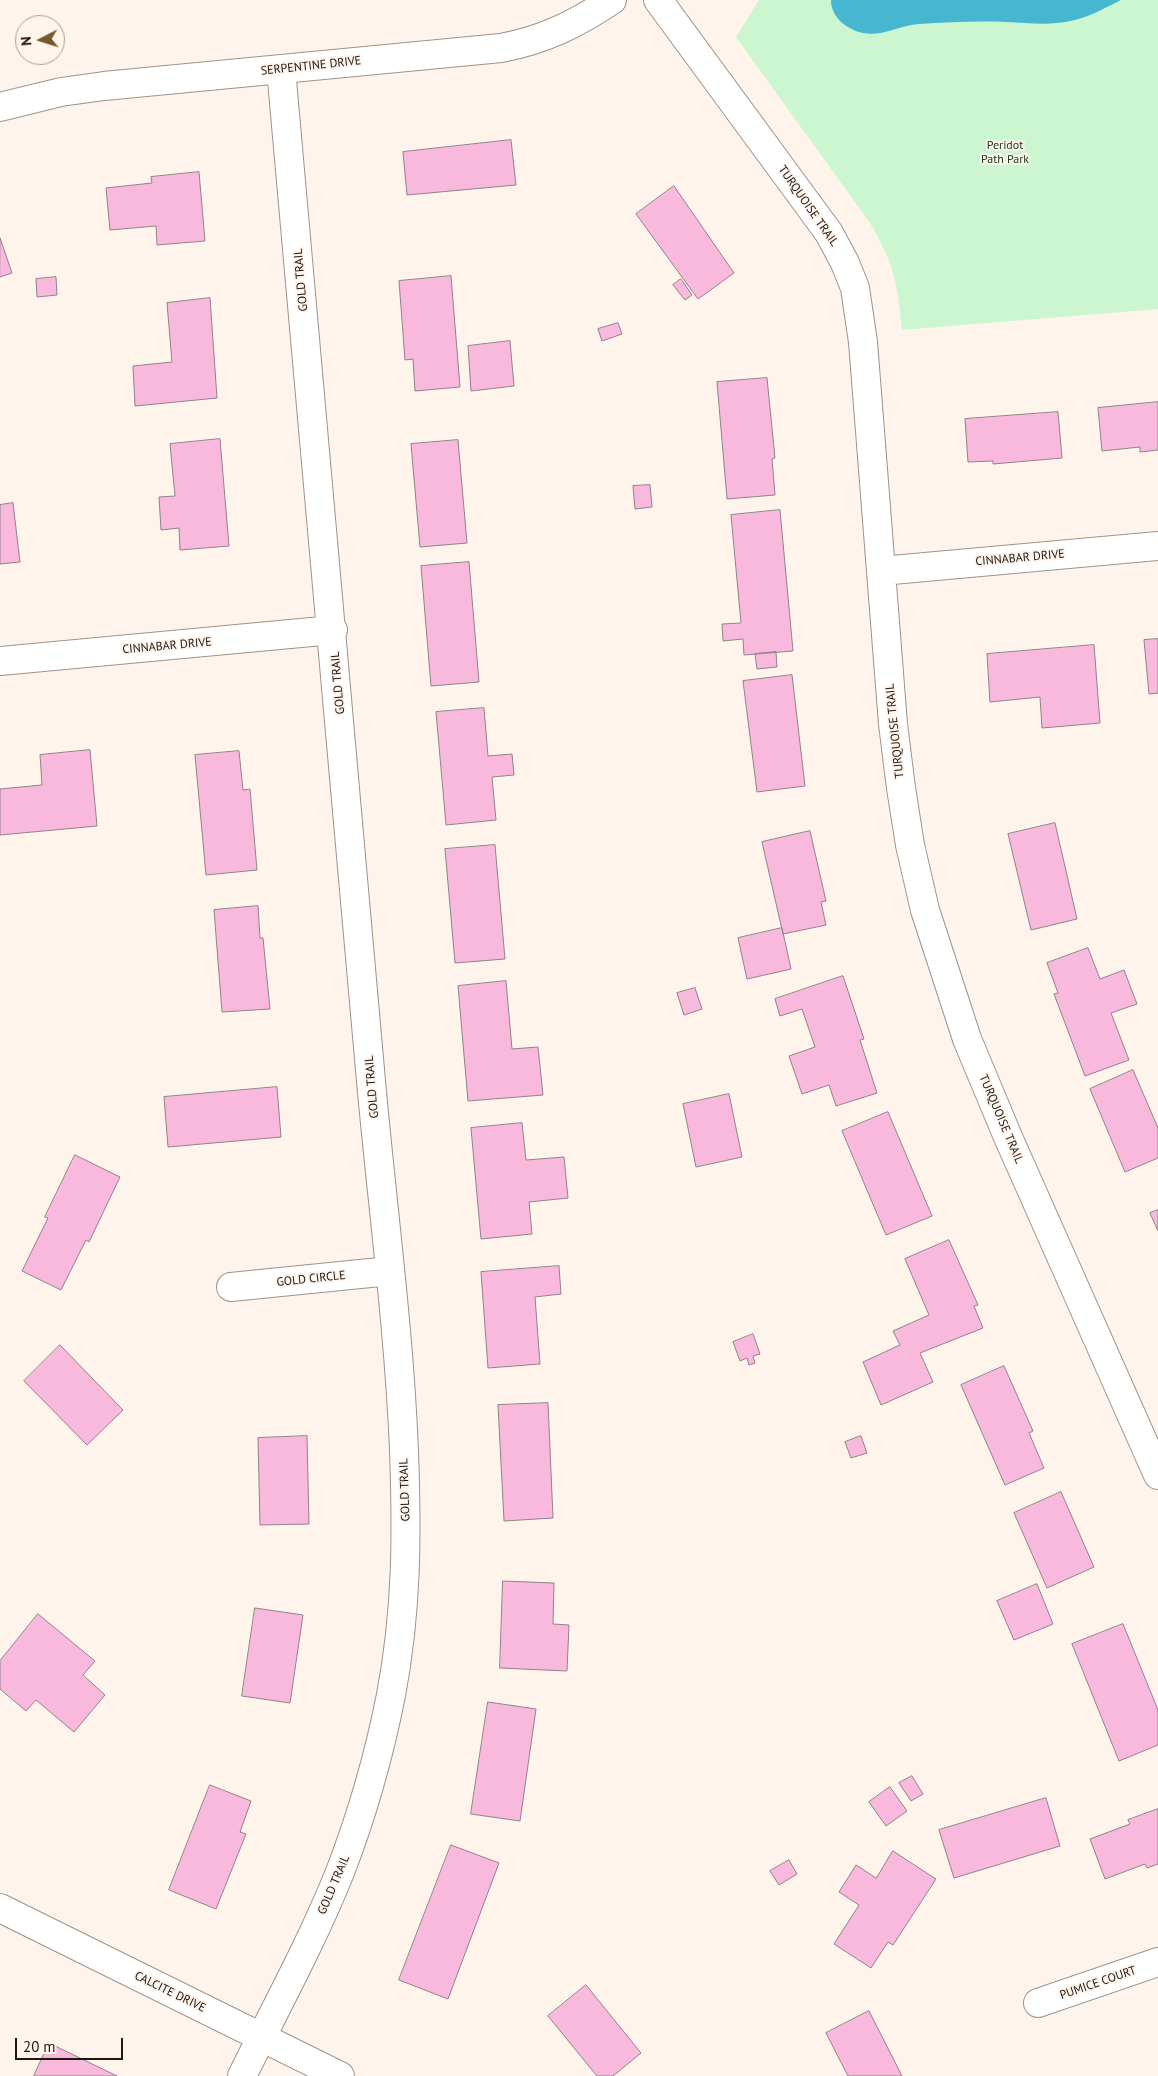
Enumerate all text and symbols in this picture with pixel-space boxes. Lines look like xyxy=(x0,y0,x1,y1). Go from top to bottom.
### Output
north arrow xyxy=(15,15,65,65)
text: N xyxy=(17,36,35,47)
street label: SERPENTINE DRIVE xyxy=(260,54,362,78)
park label: Peridot Path Park xyxy=(981,139,1029,167)
street label: TURQUOISE TRAIL xyxy=(775,163,841,249)
street label: GOLD TRAIL xyxy=(291,248,311,312)
street label: CINNABAR DRIVE xyxy=(975,547,1065,569)
street label: CINNABAR DRIVE xyxy=(122,635,212,657)
street label: GOLD TRAIL xyxy=(328,651,348,715)
street label: TURQUOISE TRAIL xyxy=(883,683,907,779)
street label: GOLD TRAIL xyxy=(362,1055,382,1119)
street label: TURQUOISE TRAIL xyxy=(976,1072,1026,1166)
street label: GOLD CIRCLE xyxy=(276,1268,346,1290)
street label: GOLD TRAIL xyxy=(397,1458,413,1522)
street label: GOLD TRAIL xyxy=(315,1853,353,1917)
street label: PUMICE COURT xyxy=(1058,1963,1138,2003)
street label: CALCITE DRIVE xyxy=(132,1969,208,2015)
scale bar xyxy=(18,2028,125,2060)
text: 20 m xyxy=(23,2037,56,2056)

